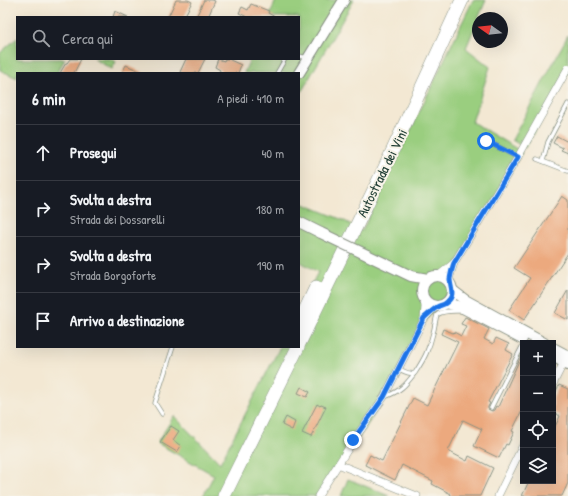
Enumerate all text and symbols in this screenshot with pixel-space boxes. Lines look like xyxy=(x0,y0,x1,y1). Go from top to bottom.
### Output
north arrow xyxy=(472,12,508,48)
search box xyxy=(16,16,300,60)
icon: search xyxy=(30,27,52,49)
text: Cerca qui xyxy=(62,28,113,49)
text: 6 min xyxy=(32,87,66,110)
text: A piedi · 410 m xyxy=(217,89,284,107)
street label: Autostrada dei Vini xyxy=(352,125,411,220)
route start xyxy=(477,132,495,150)
icon: ahead xyxy=(32,142,54,164)
text: Prosegui xyxy=(70,142,117,163)
text: 40 m xyxy=(261,144,284,162)
text: Svolta a destra xyxy=(70,189,151,210)
icon: right xyxy=(32,198,54,220)
text: 180 m xyxy=(256,200,284,218)
text: Strada dei Dossarelli xyxy=(70,210,165,228)
text: Svolta a destra xyxy=(70,245,151,266)
icon: right xyxy=(32,254,54,276)
text: 190 m xyxy=(257,256,284,274)
text: Strada Borgoforte xyxy=(70,266,156,284)
icon: arrive xyxy=(32,310,54,332)
text: Arrivo a destinazione xyxy=(70,310,184,331)
map controls xyxy=(520,340,556,484)
button: + xyxy=(520,340,556,376)
button: − xyxy=(520,376,556,412)
button: locate xyxy=(520,412,556,448)
route end xyxy=(344,431,362,449)
button: layers xyxy=(520,448,556,484)

